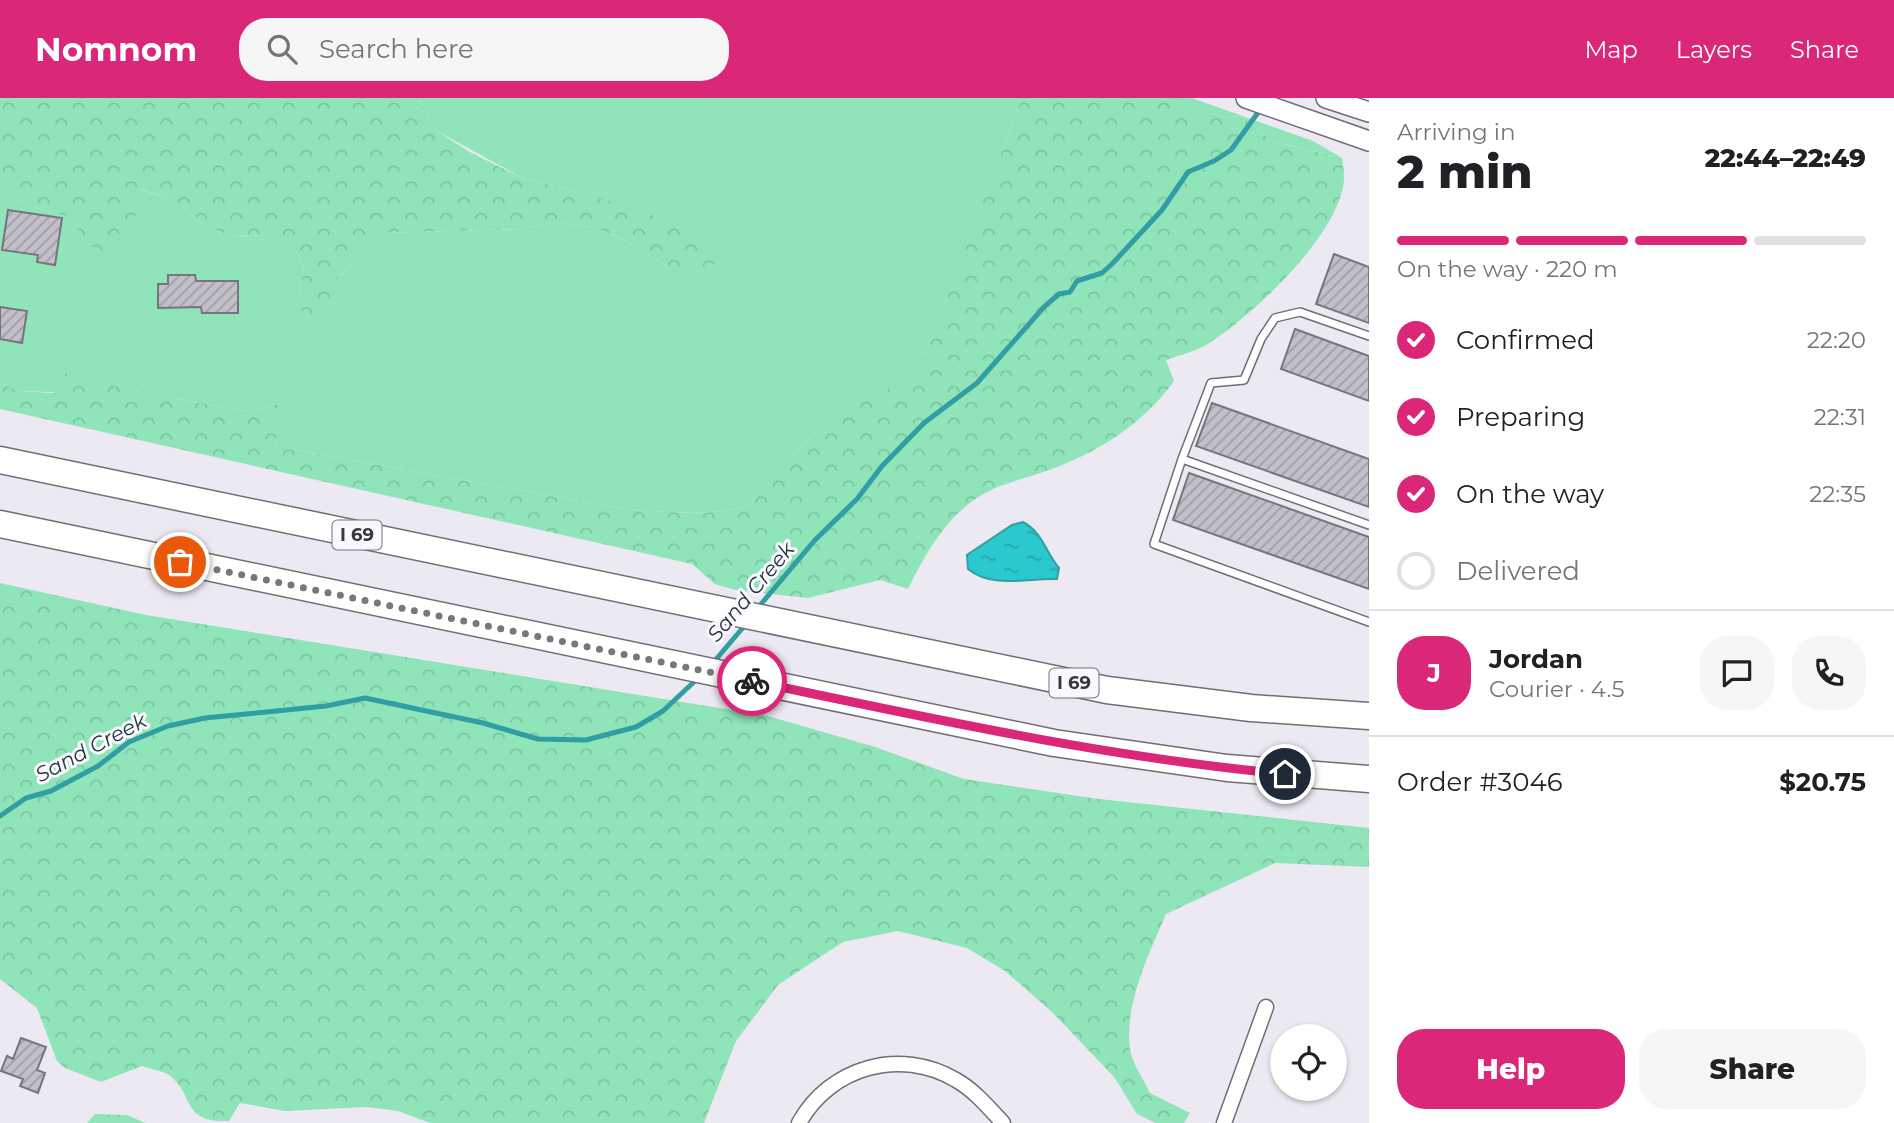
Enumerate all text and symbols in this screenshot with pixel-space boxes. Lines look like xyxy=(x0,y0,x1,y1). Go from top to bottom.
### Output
search box xyxy=(239,18,729,81)
text: Nomnom xyxy=(35,29,197,69)
icon: search xyxy=(263,30,301,68)
text: Search here xyxy=(319,33,474,65)
text: Map xyxy=(1584,35,1638,64)
text: Layers xyxy=(1676,35,1752,64)
text: Share xyxy=(1790,35,1859,64)
text: Arriving in xyxy=(1397,118,1516,146)
text: 22:44–22:49 xyxy=(1705,142,1866,174)
text: 2 min xyxy=(1397,143,1532,200)
text: On the way · 220 m xyxy=(1397,255,1618,283)
icon: check xyxy=(1397,321,1435,359)
text: Confirmed xyxy=(1456,324,1595,356)
text: 22:20 xyxy=(1807,326,1866,354)
icon: check xyxy=(1397,398,1435,436)
text: Preparing xyxy=(1456,401,1585,433)
text: 22:31 xyxy=(1814,403,1866,431)
icon: check xyxy=(1397,475,1435,513)
text: On the way xyxy=(1456,478,1604,510)
text: 22:35 xyxy=(1809,480,1866,508)
road number: I 69 xyxy=(332,520,382,550)
pin xyxy=(150,532,210,592)
water label: Sand Creek xyxy=(702,536,800,647)
icon: bag xyxy=(161,543,199,581)
text: Delivered xyxy=(1456,555,1580,587)
button: chat xyxy=(1700,636,1774,710)
button: phone xyxy=(1792,636,1866,710)
text: Jordan xyxy=(1489,643,1583,675)
courier xyxy=(717,646,787,716)
text: J xyxy=(1427,657,1441,689)
icon: bike xyxy=(733,662,771,700)
road number: I 69 xyxy=(1050,668,1098,698)
text: Courier · 4.5 xyxy=(1489,675,1624,703)
water label: Sand Creek xyxy=(31,707,152,787)
pin xyxy=(1255,744,1315,804)
icon: home xyxy=(1266,755,1304,793)
text: Order #3046 xyxy=(1397,766,1562,798)
text: $20.75 xyxy=(1779,766,1866,798)
map controls xyxy=(1270,1024,1347,1101)
button: locate xyxy=(1270,1024,1347,1101)
button: Help xyxy=(1397,1029,1625,1109)
button: Share xyxy=(1639,1029,1866,1109)

